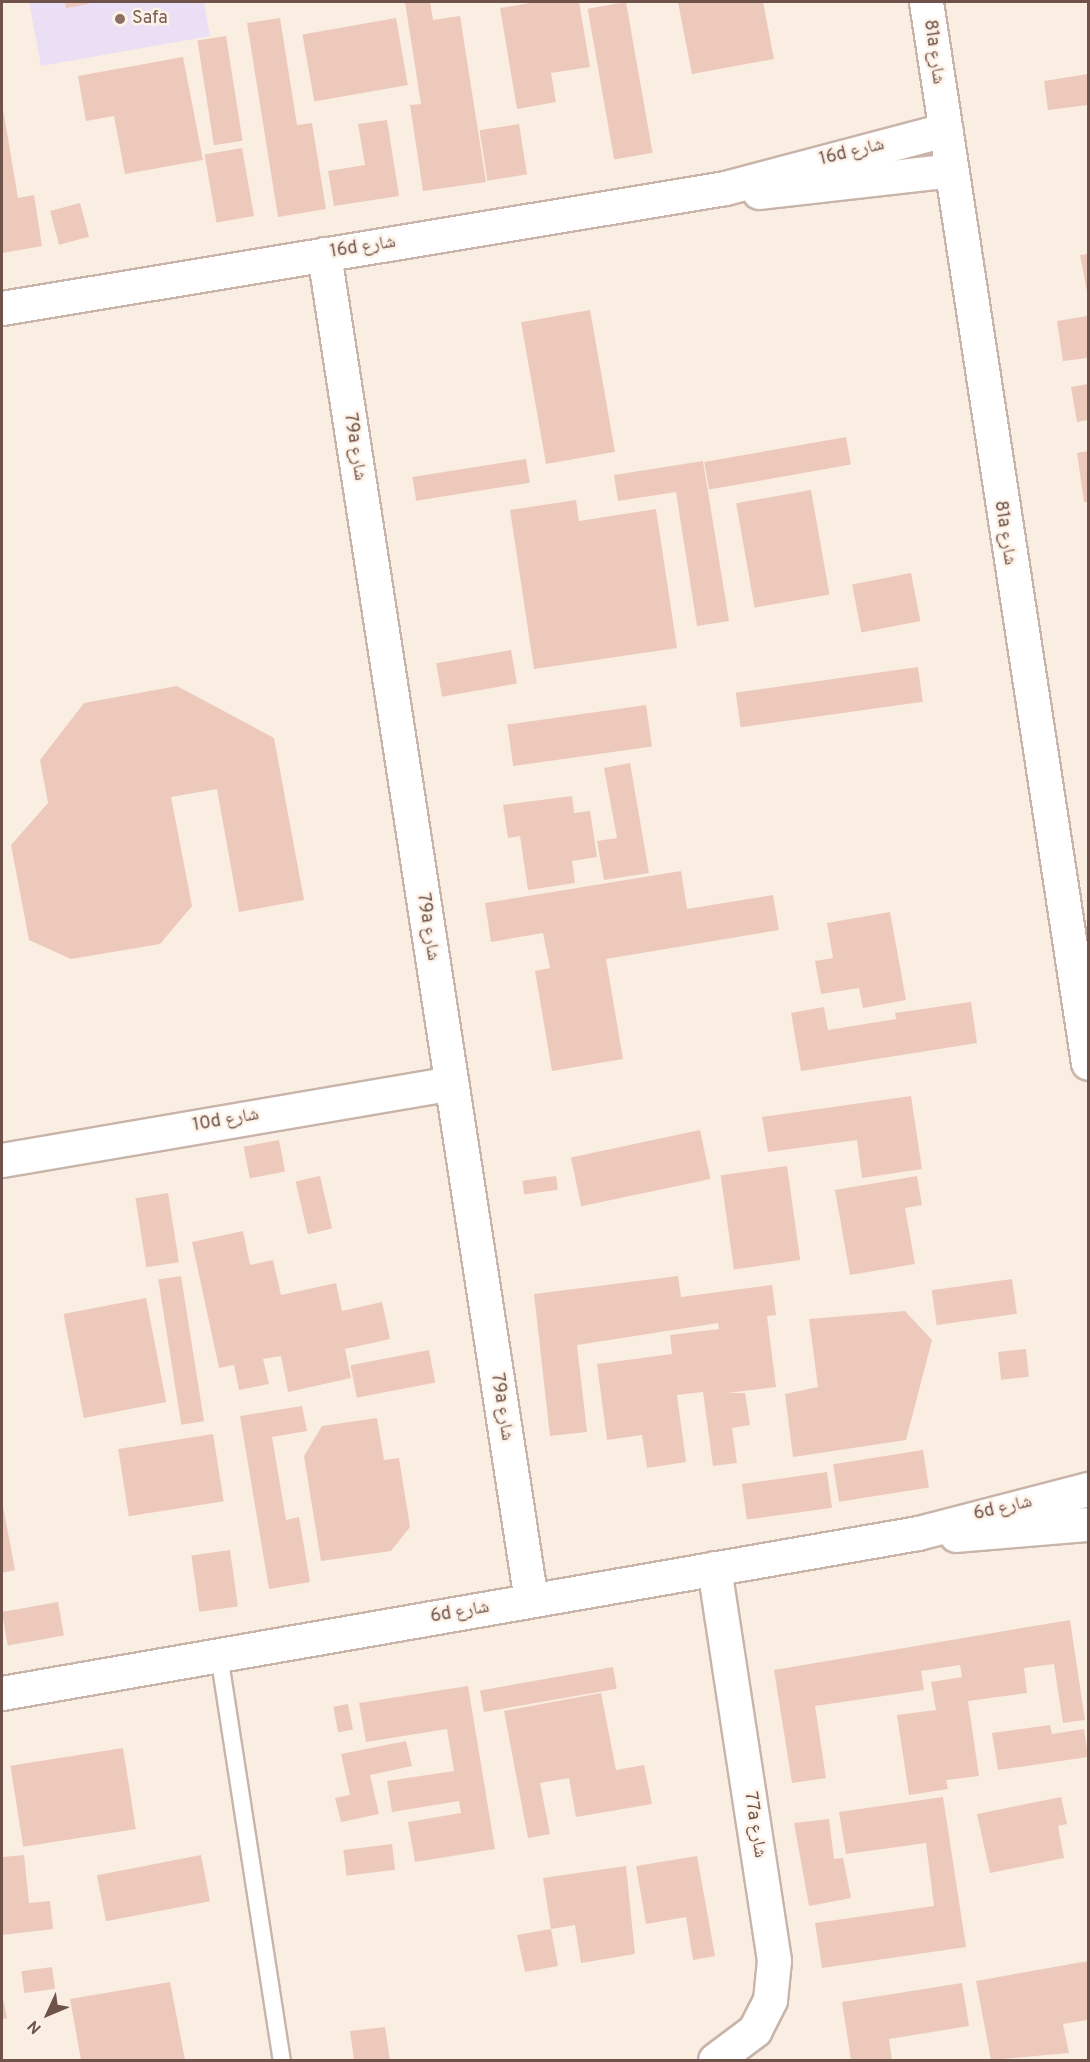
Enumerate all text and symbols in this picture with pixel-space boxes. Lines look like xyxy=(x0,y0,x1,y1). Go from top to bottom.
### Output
place label: Safa xyxy=(132,8,168,30)
marker: Safa xyxy=(113,12,127,26)
street label: 81a شارع xyxy=(918,18,948,86)
street label: 16d شارع xyxy=(817,135,887,171)
street label: 16d شارع xyxy=(329,232,397,264)
street label: 79a شارع xyxy=(338,412,370,482)
street label: 81a شارع xyxy=(988,499,1020,567)
street label: 79a شارع xyxy=(411,892,443,962)
street label: 10d شارع xyxy=(191,1105,261,1137)
street label: 79a شارع xyxy=(485,1372,517,1442)
street label: 6d شارع xyxy=(972,1492,1034,1526)
street label: 6d شارع xyxy=(429,1597,491,1629)
street label: 77a شارع xyxy=(738,1790,770,1860)
north arrow xyxy=(18,1984,78,2044)
text: N xyxy=(24,2015,46,2038)

